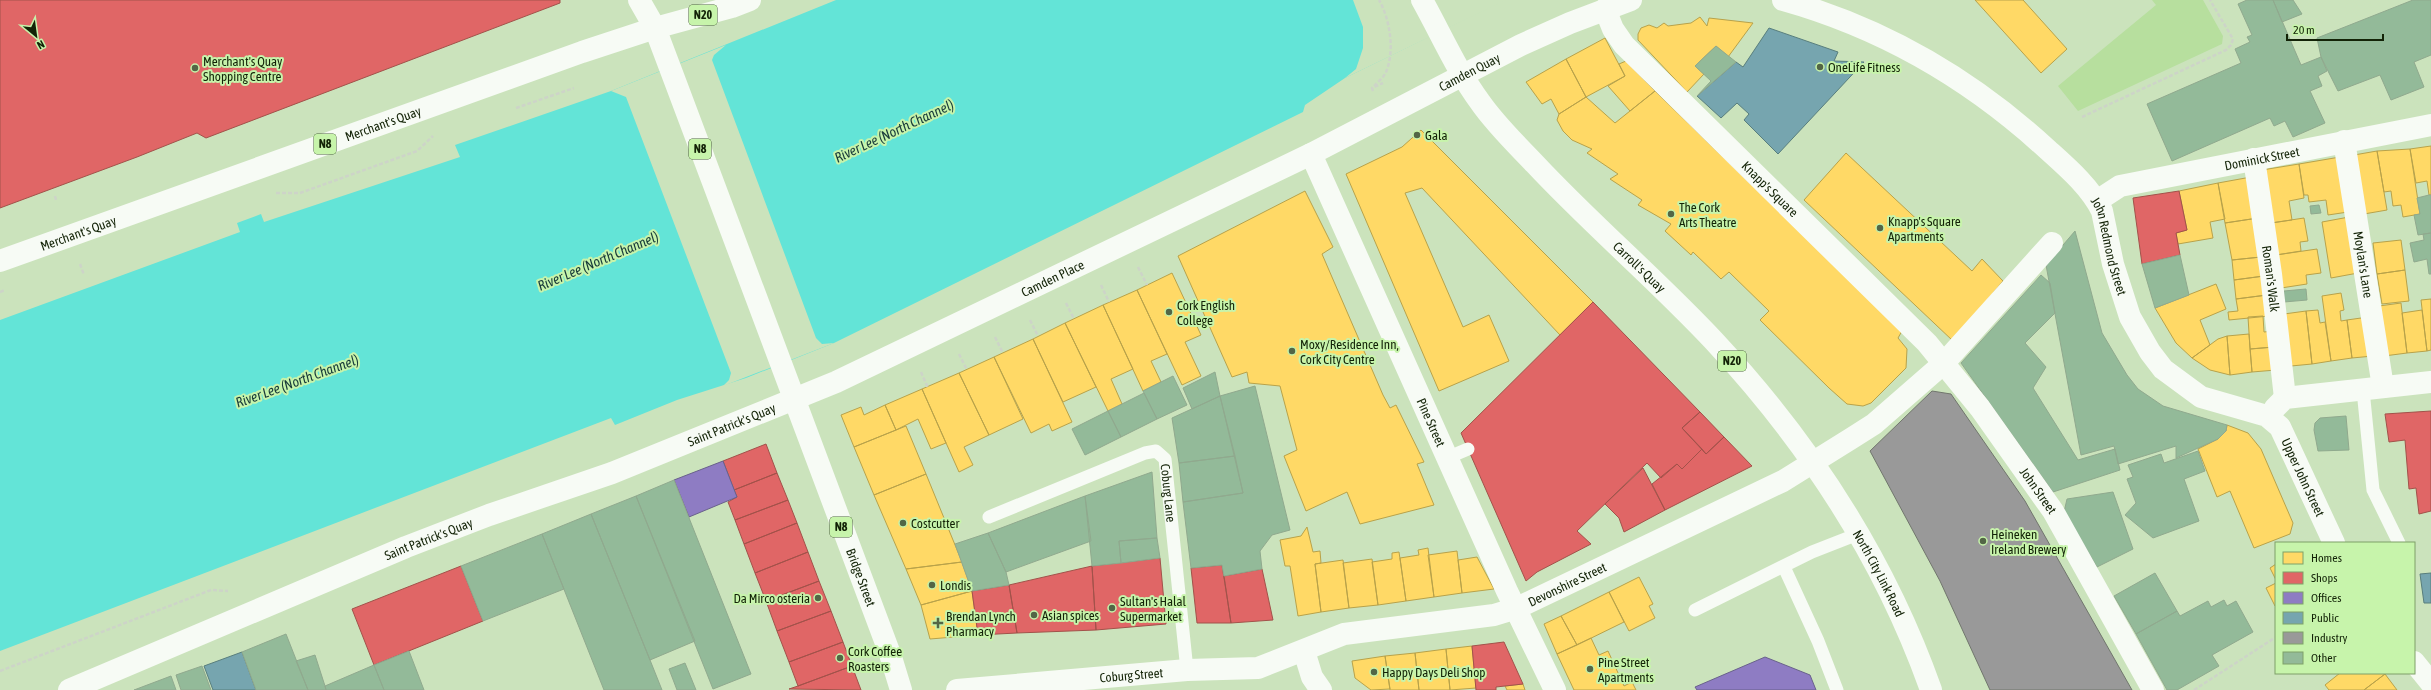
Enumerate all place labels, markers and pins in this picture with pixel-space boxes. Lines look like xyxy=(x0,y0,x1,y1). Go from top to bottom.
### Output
place label: Merchant's Quay Shopping Centre xyxy=(203,54,283,84)
place label: OneLife Fitness xyxy=(1828,60,1901,75)
marker: OneLife Fitness xyxy=(1815,62,1825,72)
marker: Merchant's Quay Shopping Centre xyxy=(190,63,200,73)
place label: Gala xyxy=(1425,128,1447,143)
marker: Gala xyxy=(1412,130,1422,140)
place label: The Cork Arts Theatre xyxy=(1679,200,1736,230)
marker: The Cork Arts Theatre xyxy=(1666,209,1676,219)
place label: Knapp's Square Apartments xyxy=(1888,214,1961,244)
marker: Knapp's Square Apartments xyxy=(1875,223,1885,233)
place label: Cork English College xyxy=(1177,298,1235,328)
marker: Cork English College xyxy=(1164,307,1174,317)
place label: Moxy/Residence Inn, Cork City Centre xyxy=(1300,337,1399,367)
marker: Moxy/Residence Inn, Cork City Centre xyxy=(1287,346,1297,356)
place label: Costcutter xyxy=(911,516,960,531)
marker: Costcutter xyxy=(898,518,908,528)
place label: Heineken Ireland Brewery xyxy=(1991,527,2067,557)
marker: Heineken Ireland Brewery xyxy=(1978,536,1988,546)
place label: Londis xyxy=(940,578,972,593)
marker: Londis xyxy=(927,580,937,590)
place label: Da Mirco osteria xyxy=(734,591,810,606)
marker: Da Mirco osteria xyxy=(813,593,823,603)
place label: Sultan's Halal Supermarket xyxy=(1120,594,1187,624)
marker: Sultan's Halal Supermarket xyxy=(1107,603,1117,613)
place label: Asian spices xyxy=(1042,608,1100,623)
place label: Brendan Lynch Pharmacy xyxy=(946,609,1016,639)
marker: Asian spices xyxy=(1029,610,1039,620)
marker: Brendan Lynch Pharmacy xyxy=(933,618,943,628)
place label: Cork Coffee Roasters xyxy=(848,644,902,674)
marker: Cork Coffee Roasters xyxy=(835,653,845,663)
place label: Pine Street Apartments xyxy=(1598,655,1654,685)
marker: Pine Street Apartments xyxy=(1585,664,1595,674)
place label: Happy Days Deli Shop xyxy=(1382,665,1485,680)
marker: Happy Days Deli Shop xyxy=(1369,667,1379,677)

